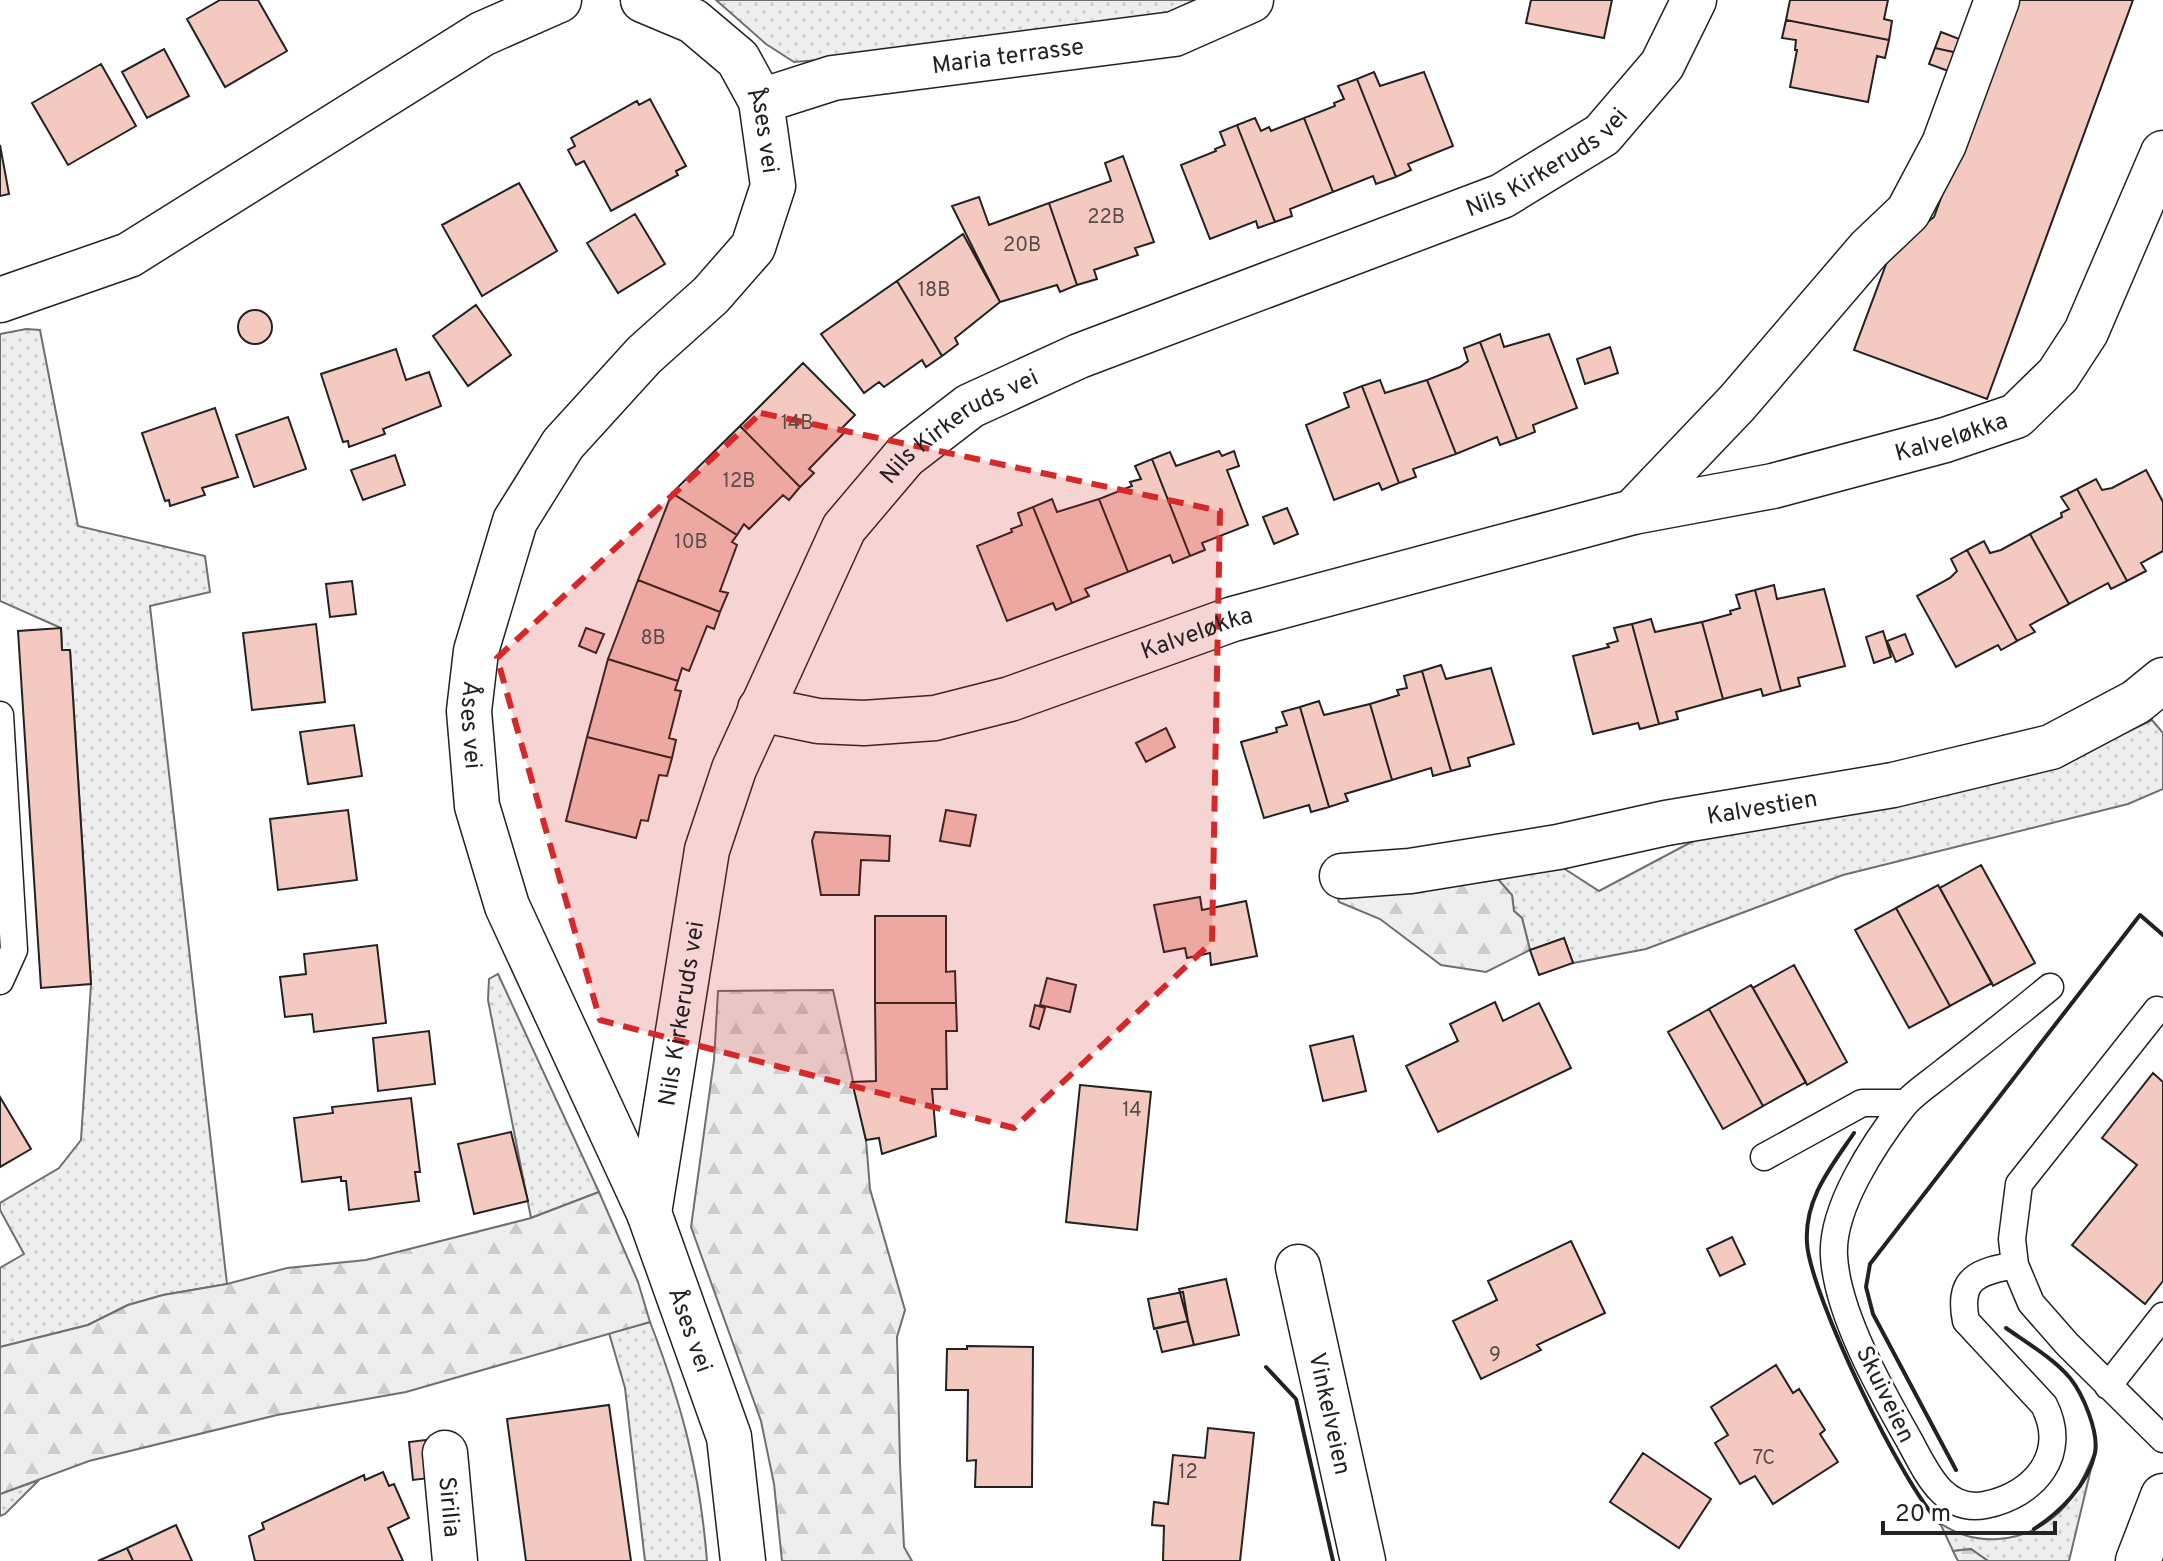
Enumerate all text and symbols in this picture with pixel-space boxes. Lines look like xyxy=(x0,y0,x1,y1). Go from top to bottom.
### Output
street label: Maria terrasse xyxy=(930,33,1086,82)
street label: Åses vei xyxy=(739,81,784,176)
street label: Nils Kirkeruds vei xyxy=(1462,102,1636,225)
house number: 22B xyxy=(1087,205,1125,231)
house number: 20B xyxy=(1003,233,1041,259)
house number: 18B xyxy=(918,278,950,304)
street label: Nils Kirkeruds vei xyxy=(875,364,1044,491)
street label: Kalveløkka xyxy=(1892,407,2012,470)
house number: 14B xyxy=(781,411,813,437)
house number: 12B xyxy=(723,469,755,495)
house number: 10B xyxy=(674,530,708,556)
street label: Kalveløkka xyxy=(1137,601,1256,668)
house number: 8B xyxy=(640,626,666,652)
street label: Åses vei xyxy=(452,679,487,770)
street label: Kalvestien xyxy=(1705,785,1820,833)
street label: Nils Kirkeruds vei xyxy=(653,919,712,1108)
house number: 14 xyxy=(1122,1098,1142,1124)
street label: Åses vei xyxy=(660,1284,718,1377)
street label: Skuiveien xyxy=(1848,1341,1921,1448)
house number: 9 xyxy=(1489,1343,1501,1369)
street label: Vinkelveien xyxy=(1300,1350,1357,1478)
house number: 7C xyxy=(1753,1446,1775,1472)
house number: 12 xyxy=(1178,1460,1198,1486)
street label: Sirilia xyxy=(430,1475,466,1539)
scale bar xyxy=(1883,1485,2055,1535)
text: 20 m xyxy=(1895,1500,1951,1530)

